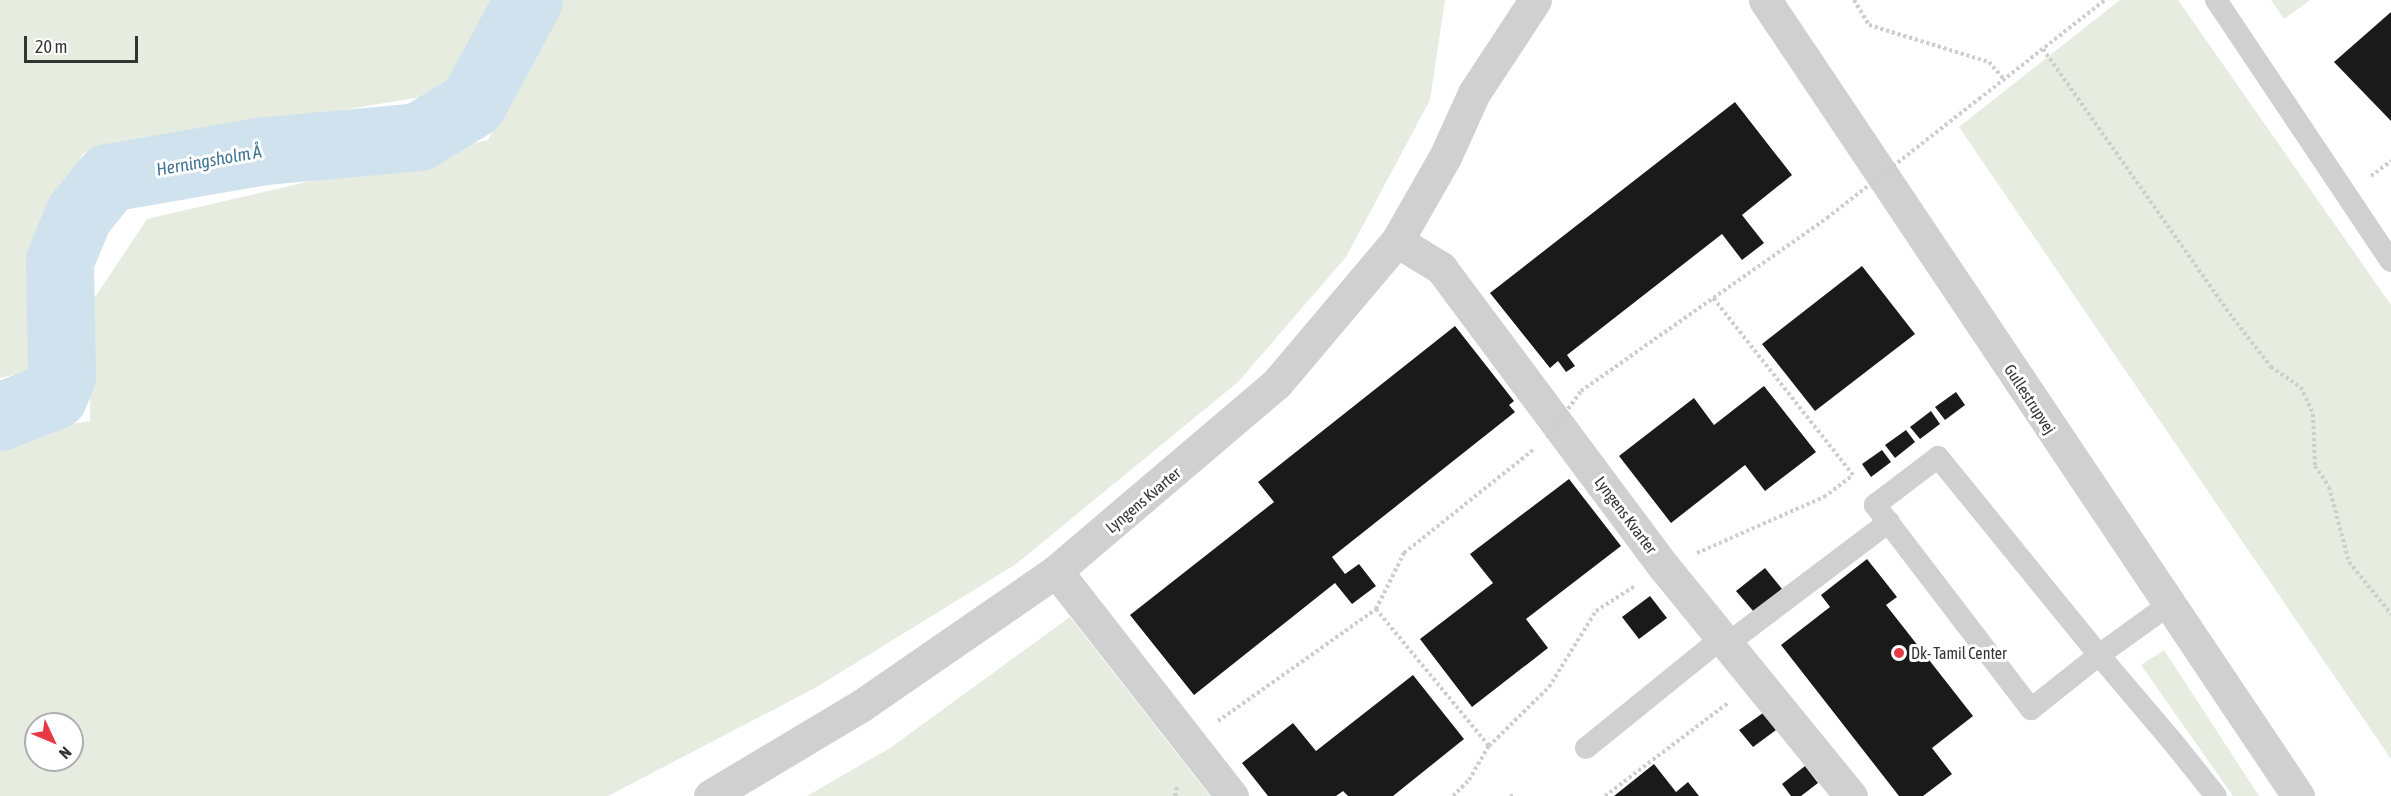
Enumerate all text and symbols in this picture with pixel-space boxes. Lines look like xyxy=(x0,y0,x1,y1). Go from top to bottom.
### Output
scale bar xyxy=(27,24,141,62)
text: 20 m xyxy=(35,36,67,57)
water label: Herningsholm Å xyxy=(155,141,263,181)
street label: Gullestrupvej xyxy=(2000,361,2060,437)
street label: Lyngens Kvarter xyxy=(1102,463,1184,537)
street label: Lyngens Kvarter xyxy=(1591,473,1661,557)
place label: Dk- Tamil Center xyxy=(1911,643,2007,663)
marker: Dk- Tamil Center xyxy=(1892,646,1906,660)
north arrow xyxy=(24,712,84,772)
text: N xyxy=(56,743,75,763)

